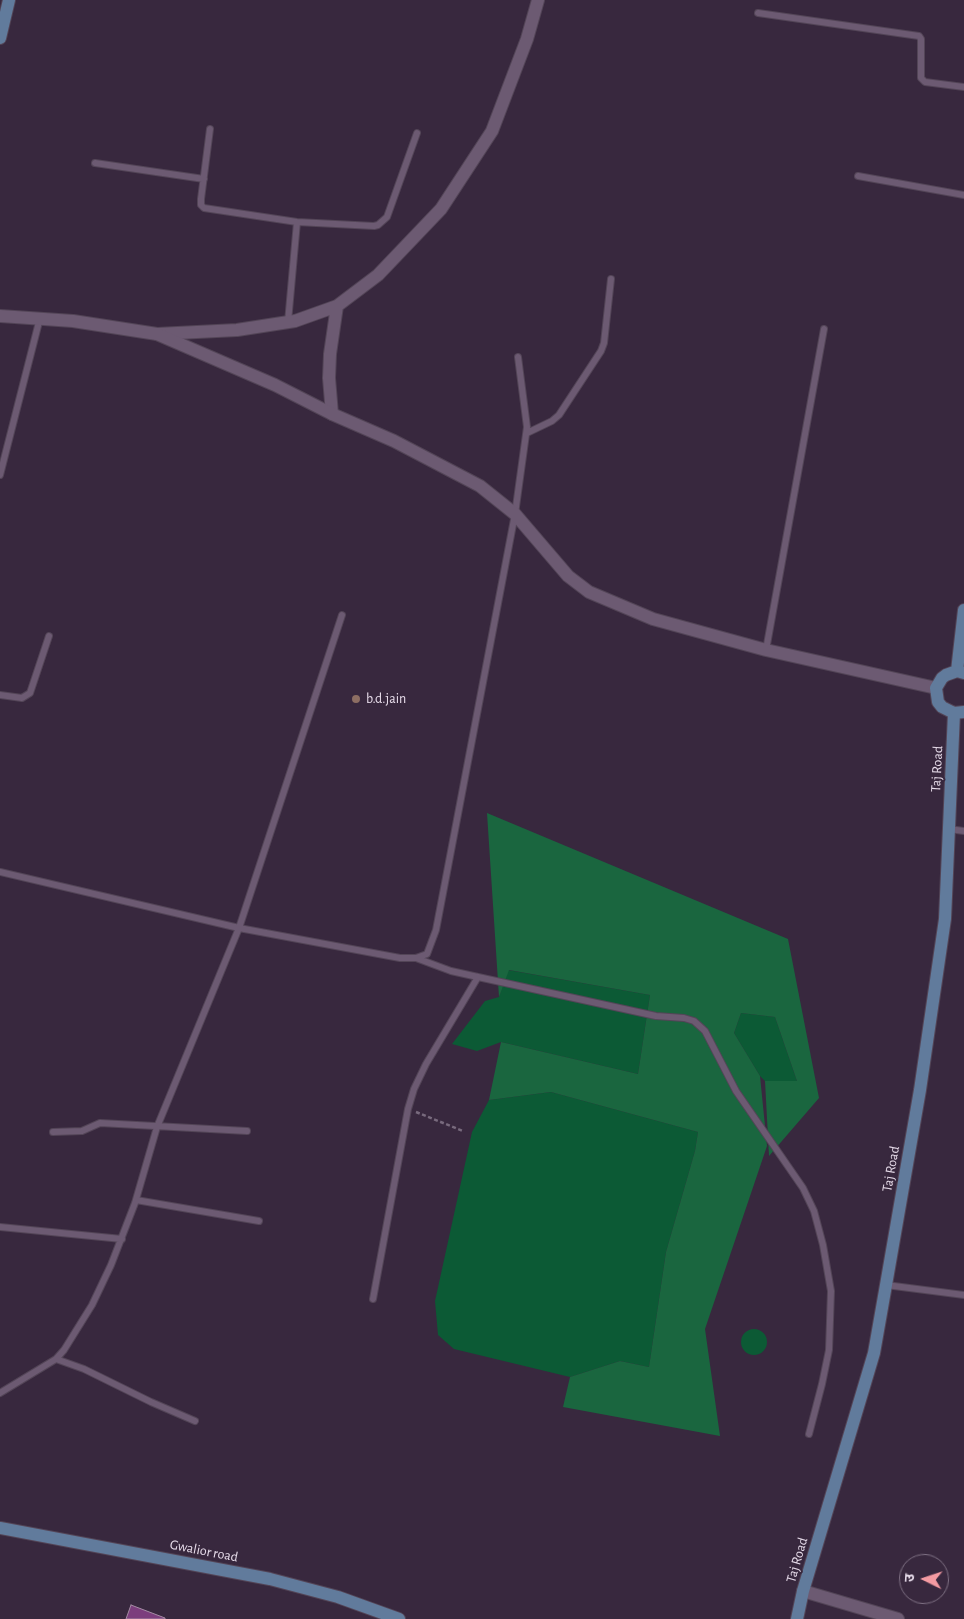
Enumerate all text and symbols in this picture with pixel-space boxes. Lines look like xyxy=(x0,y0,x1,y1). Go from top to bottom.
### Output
place label: b.d.jain xyxy=(366,691,406,707)
marker: b.d.jain xyxy=(350,693,362,705)
street label: Taj Road xyxy=(927,745,947,793)
street label: Taj Road xyxy=(879,1145,903,1193)
street label: Taj Road xyxy=(783,1535,811,1585)
street label: Gwalior road xyxy=(168,1536,240,1566)
north arrow xyxy=(899,1554,949,1604)
text: उ xyxy=(903,1573,917,1583)

